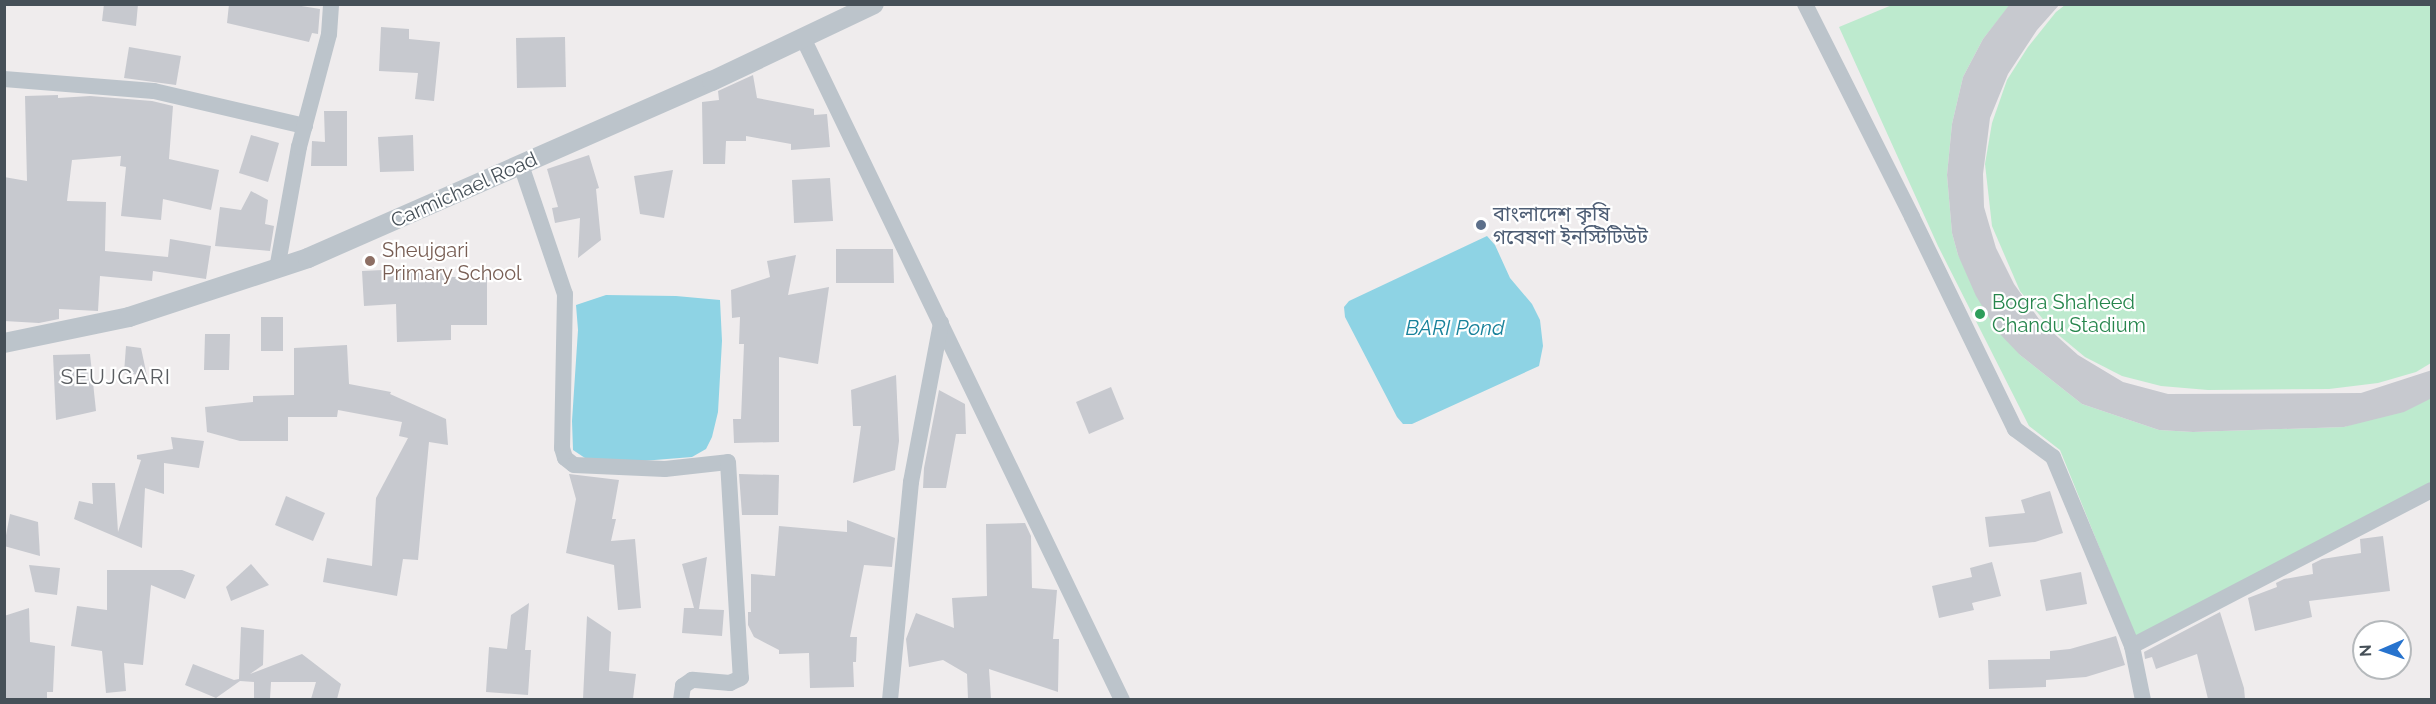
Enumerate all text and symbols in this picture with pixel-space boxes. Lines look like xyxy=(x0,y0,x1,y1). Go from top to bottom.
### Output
street label: Carmichael Road xyxy=(387,147,541,233)
place label: বাংলাদেশ কৃষি গবেষণা ইনস্টিটিউট xyxy=(1493,202,1648,249)
marker: বাংলাদেশ কৃষি গবেষণা ইনস্টিটিউট xyxy=(1474,218,1488,232)
place label: Sheujgari Primary School xyxy=(382,238,522,285)
marker: Sheujgari Primary School xyxy=(363,254,377,268)
place label: Bogra Shaheed Chandu Stadium xyxy=(1992,290,2146,337)
marker: Bogra Shaheed Chandu Stadium xyxy=(1973,307,1987,321)
water label: BARI Pond xyxy=(1405,315,1505,341)
district label: SEUJGARI xyxy=(60,364,172,390)
north arrow xyxy=(2352,620,2412,680)
text: N xyxy=(2356,644,2375,657)

